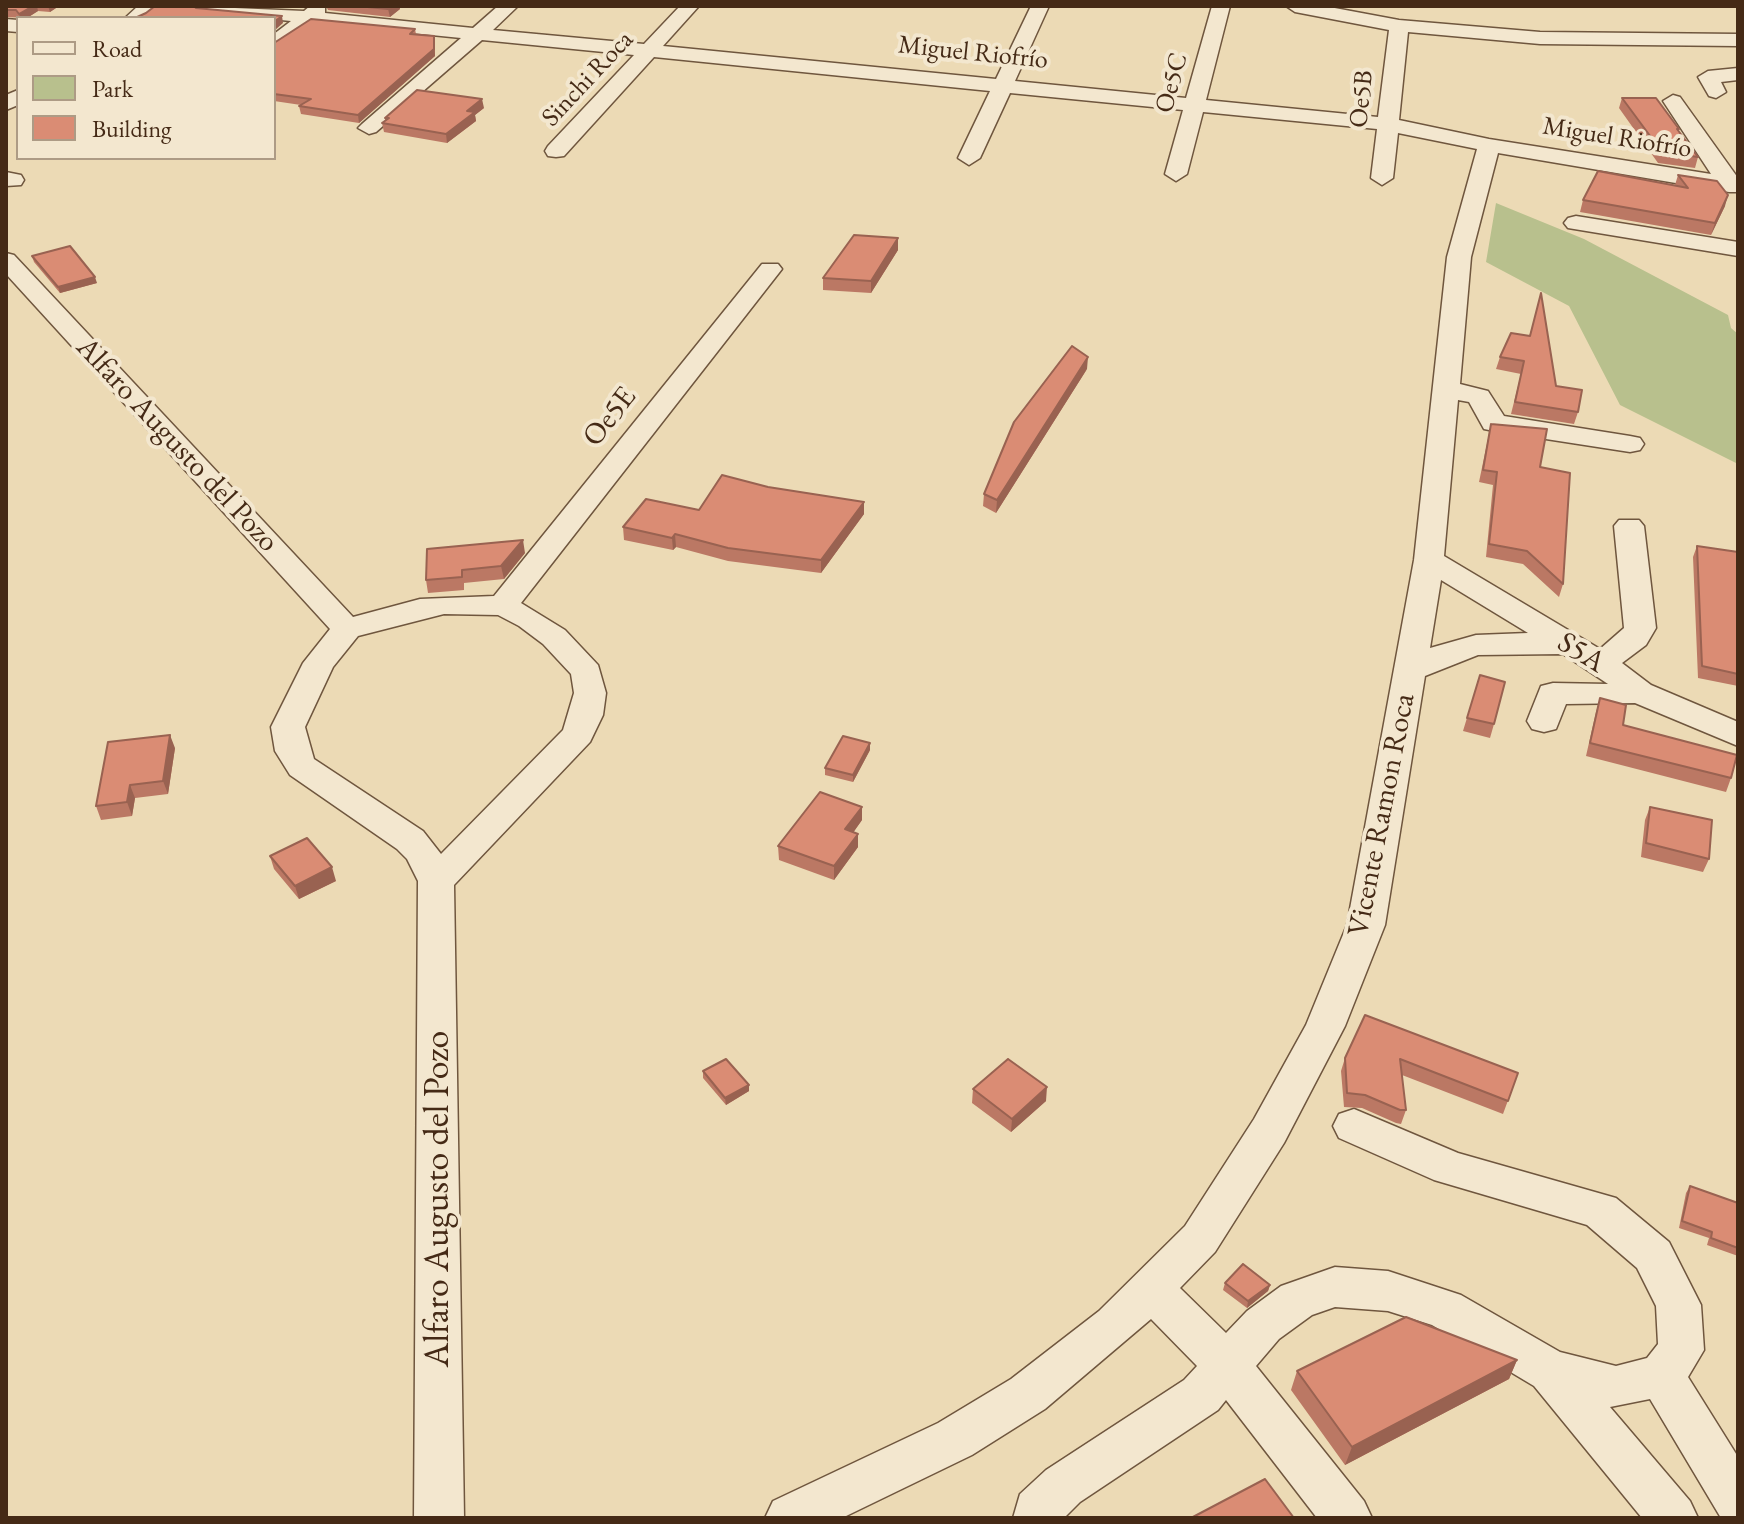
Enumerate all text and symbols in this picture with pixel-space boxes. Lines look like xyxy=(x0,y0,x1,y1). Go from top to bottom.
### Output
legend xyxy=(16,16,276,160)
street label: Sinchi Roca xyxy=(536,25,640,133)
street label: Miguel Riofrío xyxy=(897,30,1049,76)
text: Road xyxy=(92,33,142,64)
street label: Oe5C xyxy=(1149,50,1195,116)
street label: Oe5B xyxy=(1343,69,1381,129)
text: Park xyxy=(92,73,133,104)
street label: Miguel Riofrío xyxy=(1540,111,1694,165)
text: Building xyxy=(92,113,172,144)
street label: Alfaro Augusto del Pozo xyxy=(68,330,286,560)
street label: Oe5E xyxy=(576,380,644,454)
street label: S5A xyxy=(1551,625,1611,681)
street label: Vicente Ramon Roca xyxy=(1341,691,1423,939)
street label: Alfaro Augusto del Pozo xyxy=(416,1031,460,1367)

